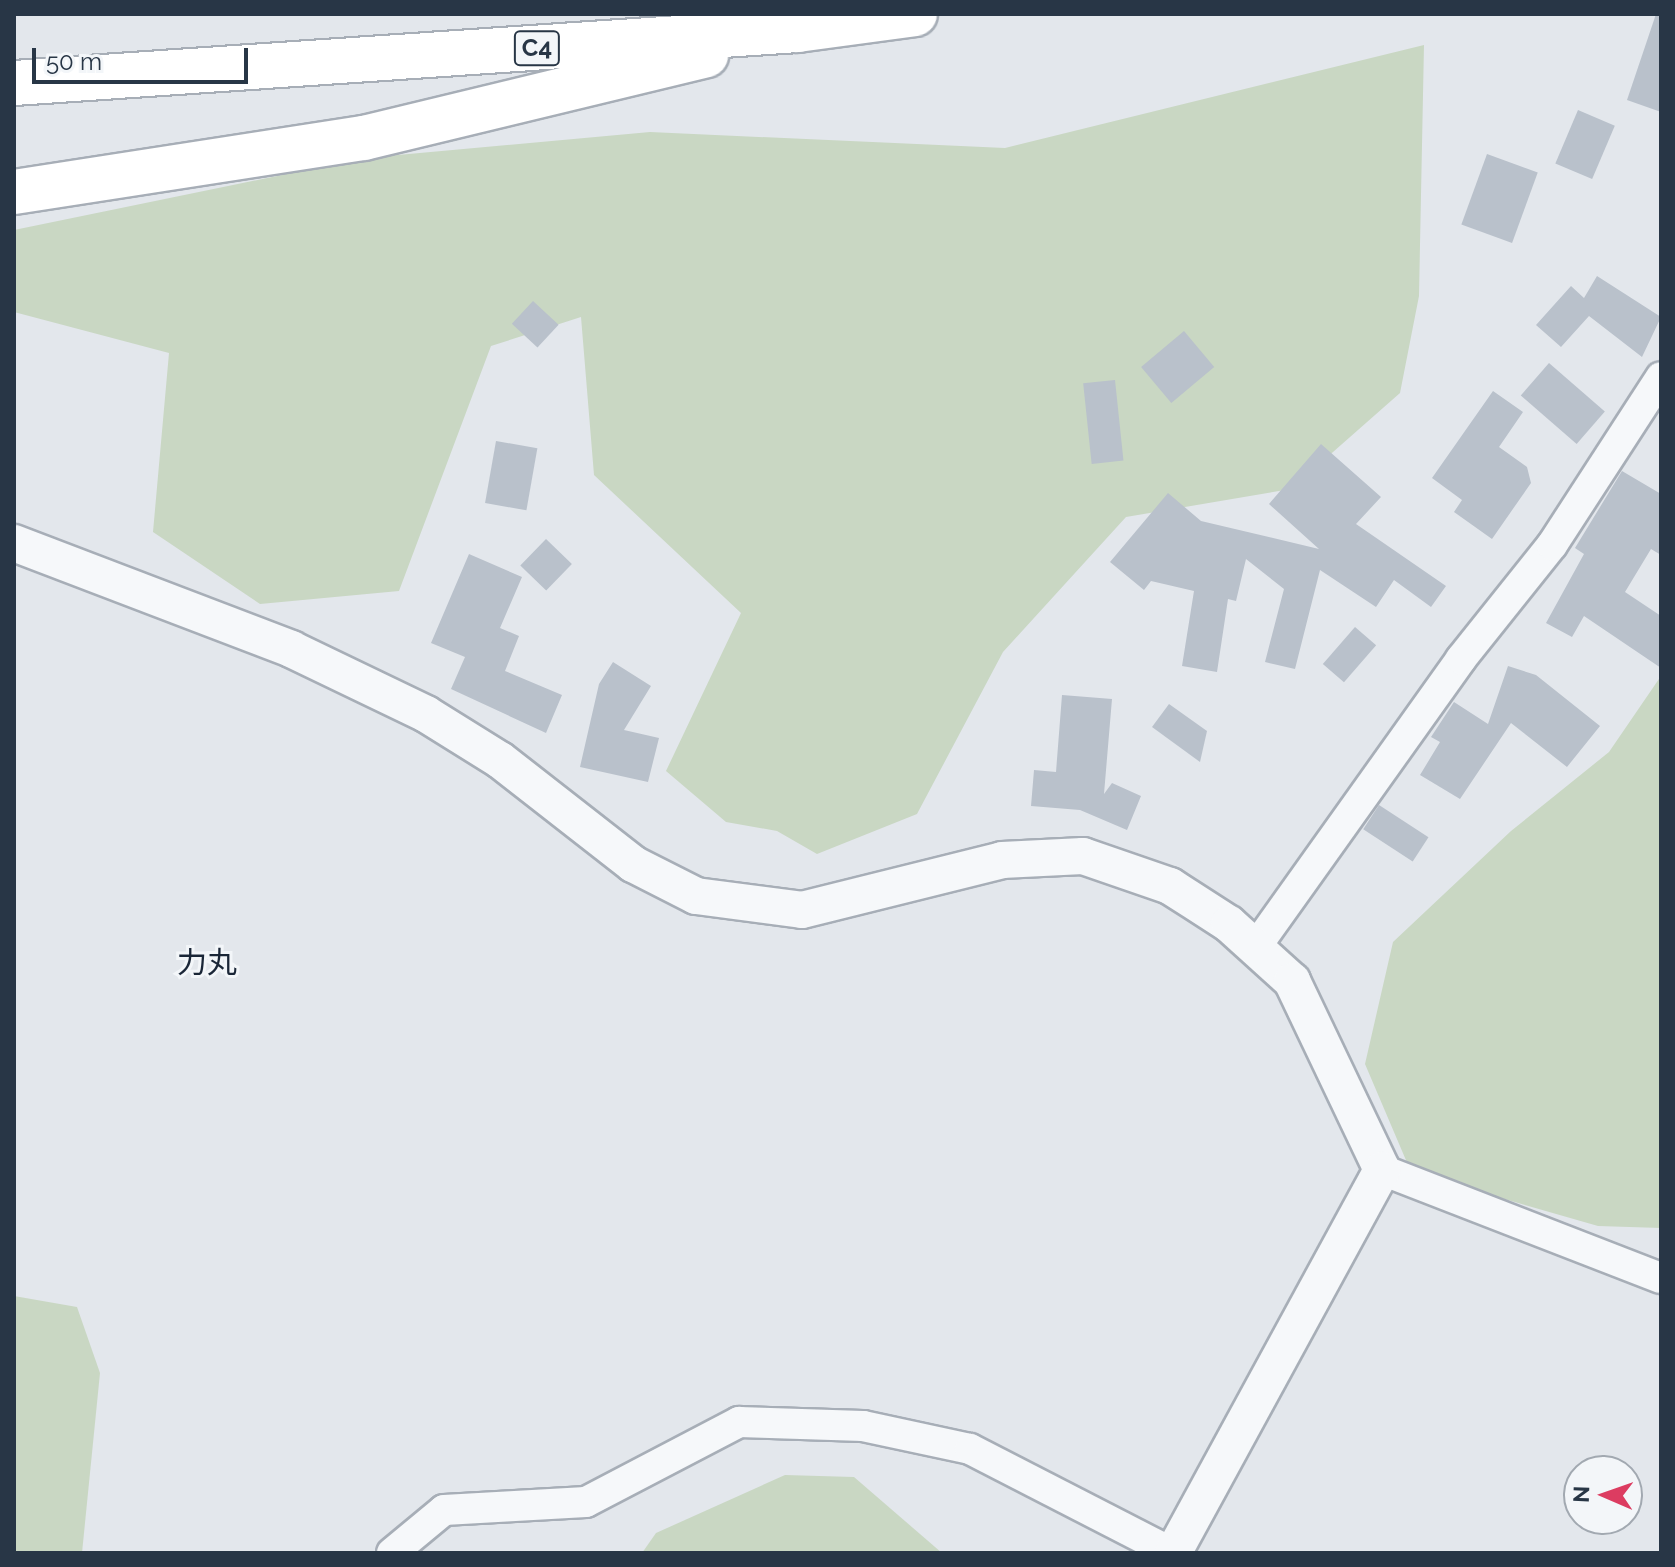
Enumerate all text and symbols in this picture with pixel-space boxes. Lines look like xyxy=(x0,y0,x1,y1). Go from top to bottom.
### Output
road number: C4 xyxy=(513,28,561,68)
scale bar xyxy=(36,32,252,82)
text: 50 m xyxy=(46,47,102,76)
district label: 力丸 xyxy=(177,945,237,981)
north arrow xyxy=(1563,1455,1643,1535)
text: N xyxy=(1568,1485,1594,1503)

